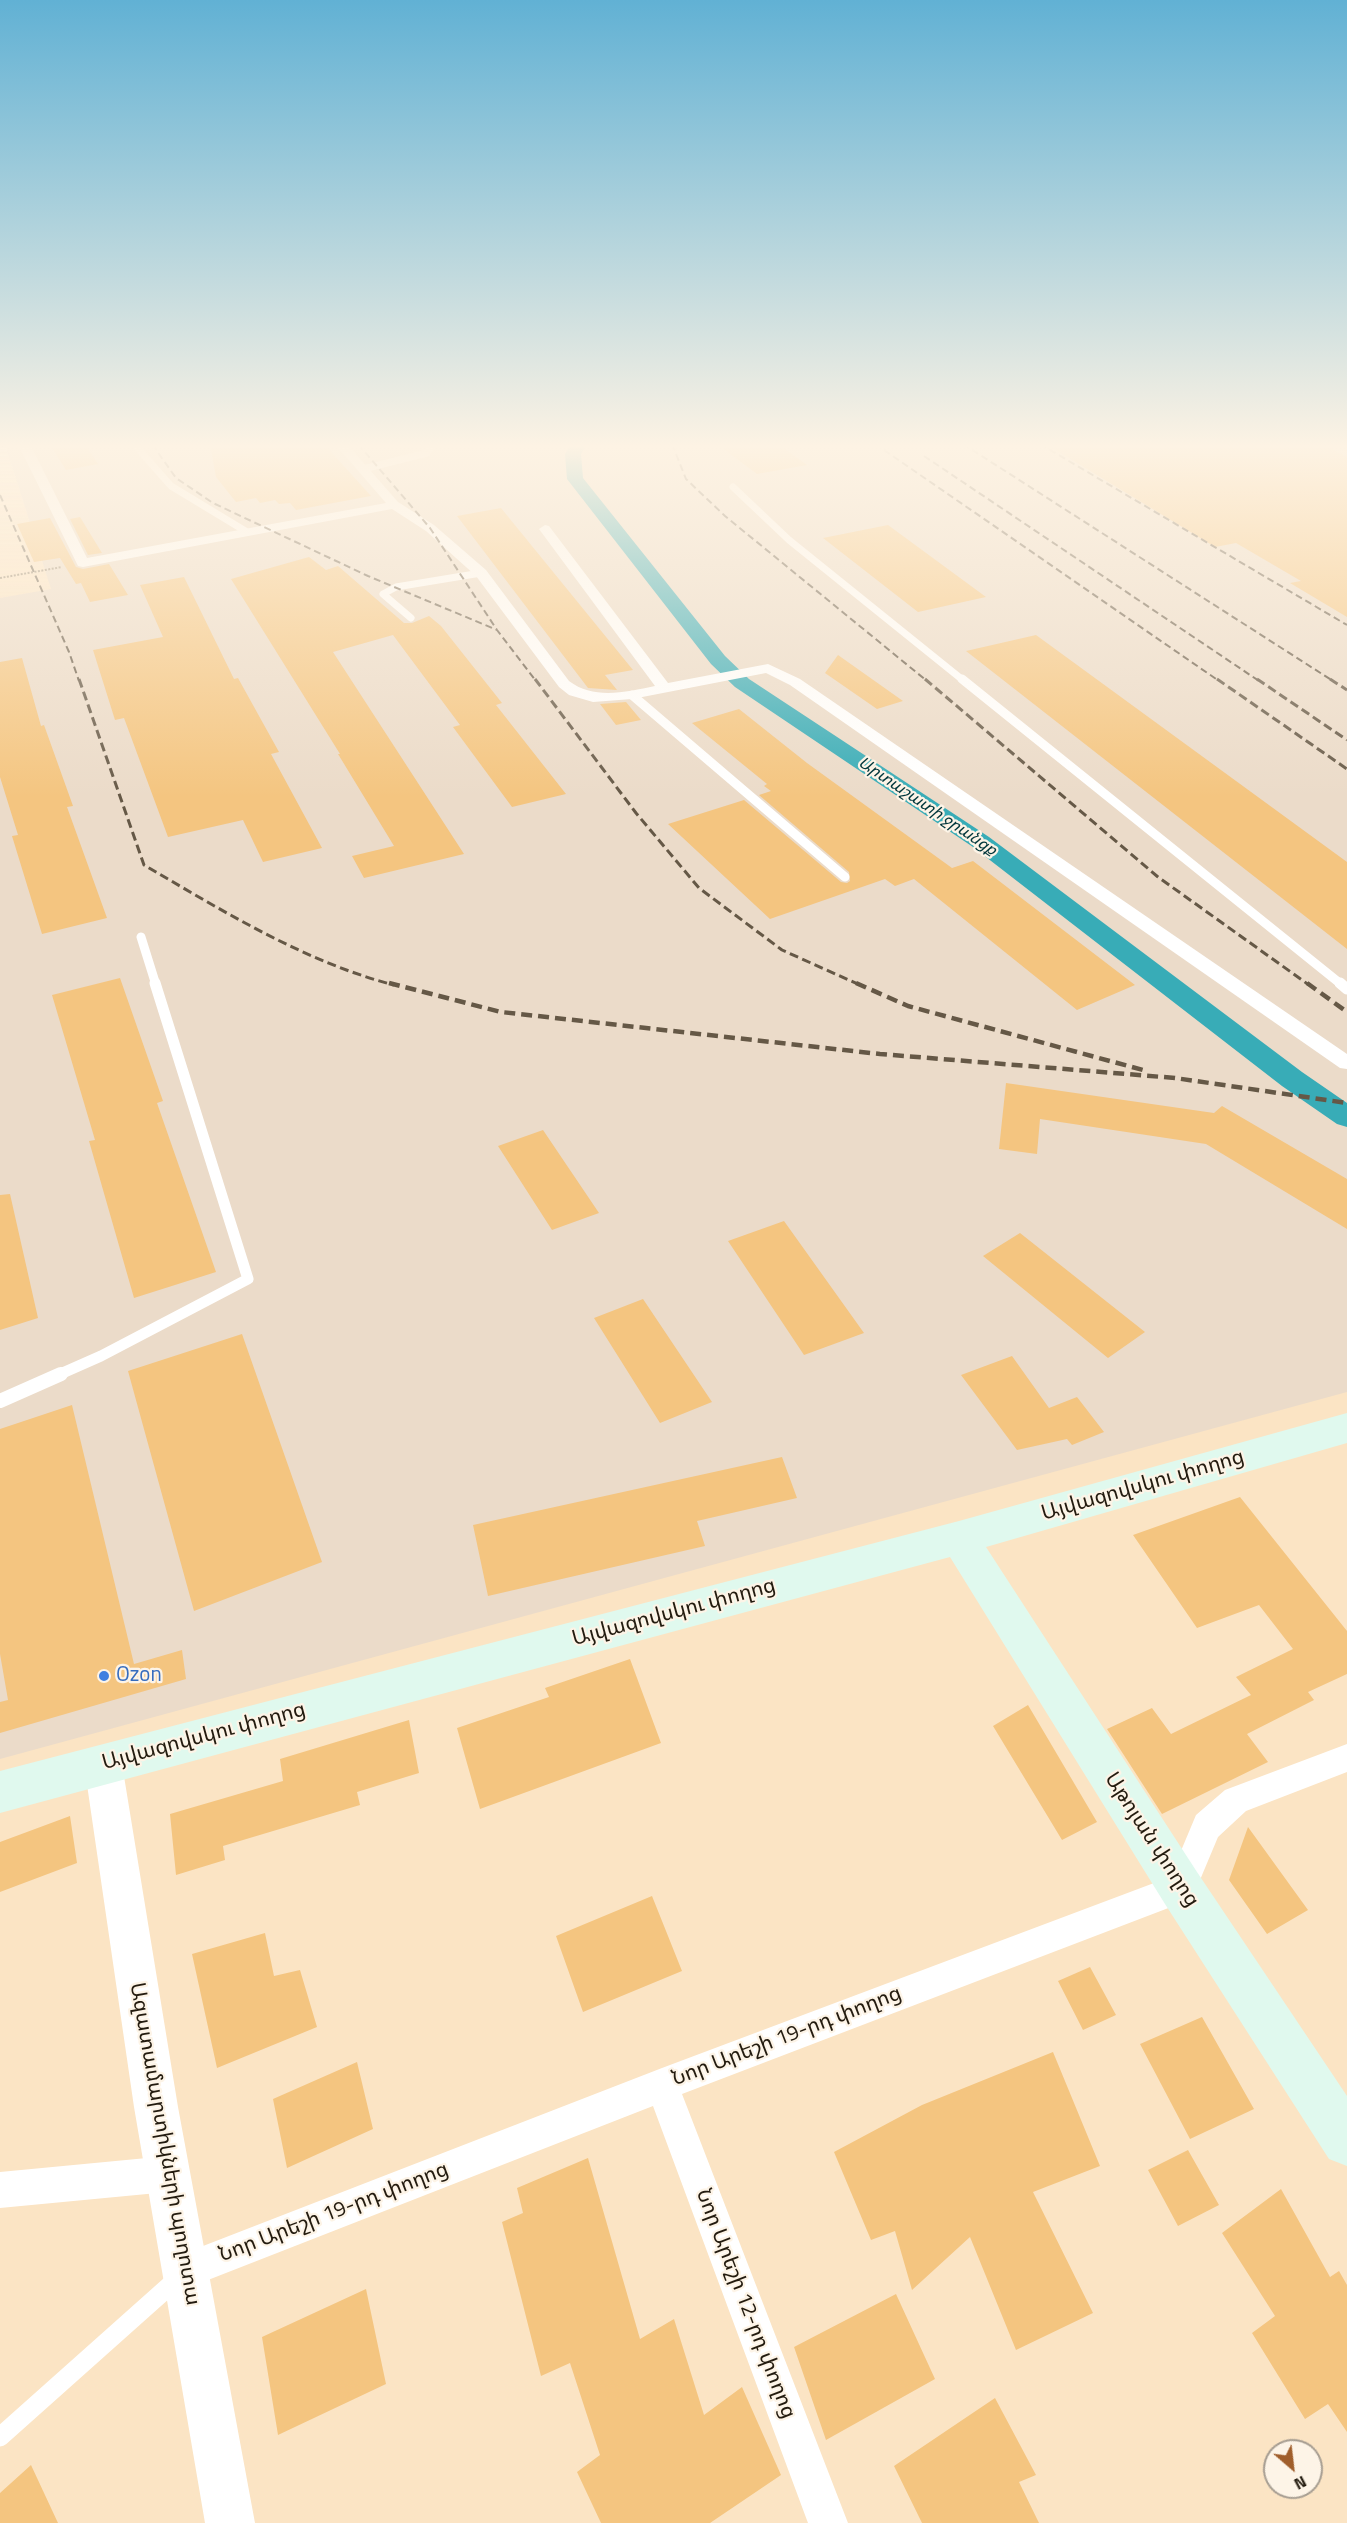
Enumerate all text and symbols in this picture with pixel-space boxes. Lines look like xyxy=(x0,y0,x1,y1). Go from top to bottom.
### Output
water label: Արտաշատի ջրանցք xyxy=(854,753,1000,861)
street label: Այվազովսկու փողոց xyxy=(1039,1445,1247,1527)
street label: Այվազովսկու փողոց xyxy=(569,1574,779,1652)
place label: Ozon xyxy=(116,1663,162,1689)
marker: Ozon xyxy=(97,1669,111,1683)
street label: Այվազովսկու փողոց xyxy=(99,1698,309,1776)
street label: Աթոյան փողոց xyxy=(1098,1768,1204,1912)
street label: Ազատամարտիկների պողոտա xyxy=(123,1981,205,2307)
street label: Նոր Արեշի 19-րդ փողոց xyxy=(669,1982,905,2092)
street label: Նոր Արեշի 19-րդ փողոց xyxy=(216,2158,452,2268)
street label: Նոր Արեշի 12-րդ փողոց xyxy=(690,2186,800,2422)
north arrow xyxy=(1263,2439,1323,2499)
text: N xyxy=(1290,2470,1311,2496)

